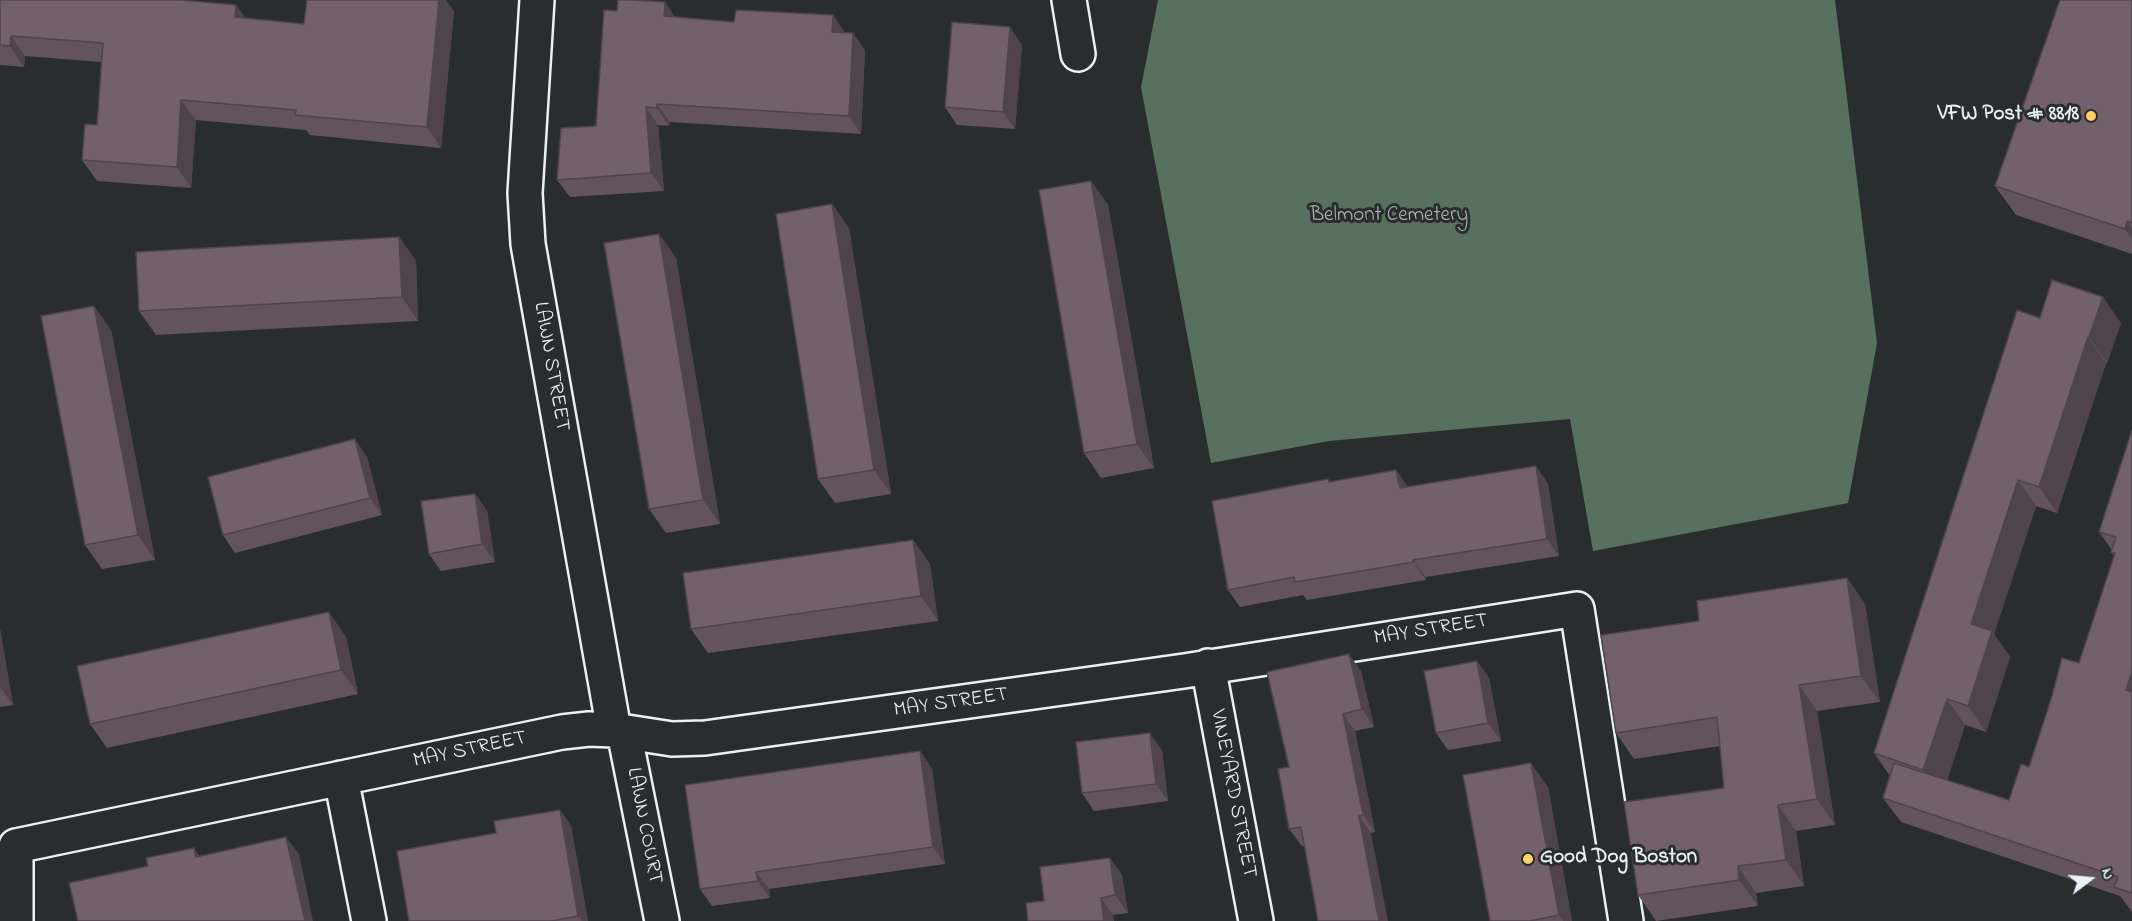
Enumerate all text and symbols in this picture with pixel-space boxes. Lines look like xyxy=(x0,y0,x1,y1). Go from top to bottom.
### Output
place label: VFW Post # 8818 xyxy=(1937,103,2079,129)
marker: VFW Post # 8818 xyxy=(2084,109,2098,123)
park label: Belmont Cemetery xyxy=(1310,204,1468,230)
street label: LAWN STREET xyxy=(526,300,574,434)
street label: MAY STREET xyxy=(1372,610,1490,652)
street label: MAY STREET xyxy=(892,684,1010,724)
street label: VINEYARD STREET xyxy=(1203,708,1261,880)
street label: MAY STREET xyxy=(411,727,529,775)
street label: LAWN COURT xyxy=(619,766,667,886)
place label: Good Dog Boston xyxy=(1540,846,1697,872)
north arrow xyxy=(2060,849,2120,909)
marker: Good Dog Boston xyxy=(1521,852,1535,866)
text: N xyxy=(2094,866,2120,883)

